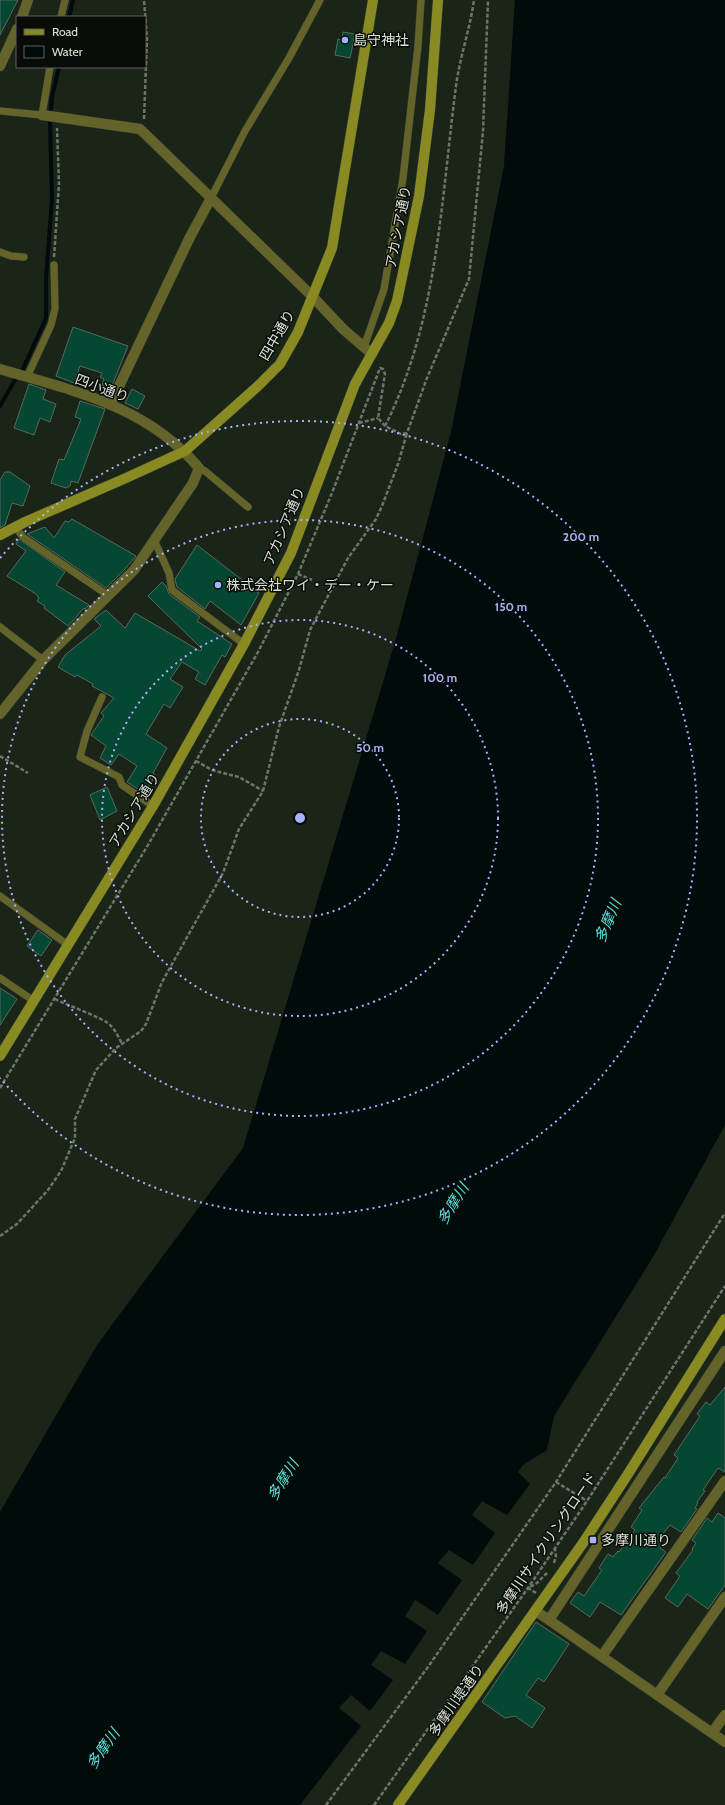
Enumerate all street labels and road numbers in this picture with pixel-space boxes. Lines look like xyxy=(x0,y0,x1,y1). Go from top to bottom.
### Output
street label: アカシア通り xyxy=(381,184,415,270)
street label: 四中通り xyxy=(255,306,299,364)
street label: 四小通り xyxy=(73,370,131,406)
street label: アカシア通り xyxy=(259,484,309,568)
street label: アカシア通り xyxy=(105,769,163,851)
street label: 多摩川サイクリングロード xyxy=(492,1468,600,1618)
street label: 多摩川堤通り xyxy=(425,1660,487,1740)

